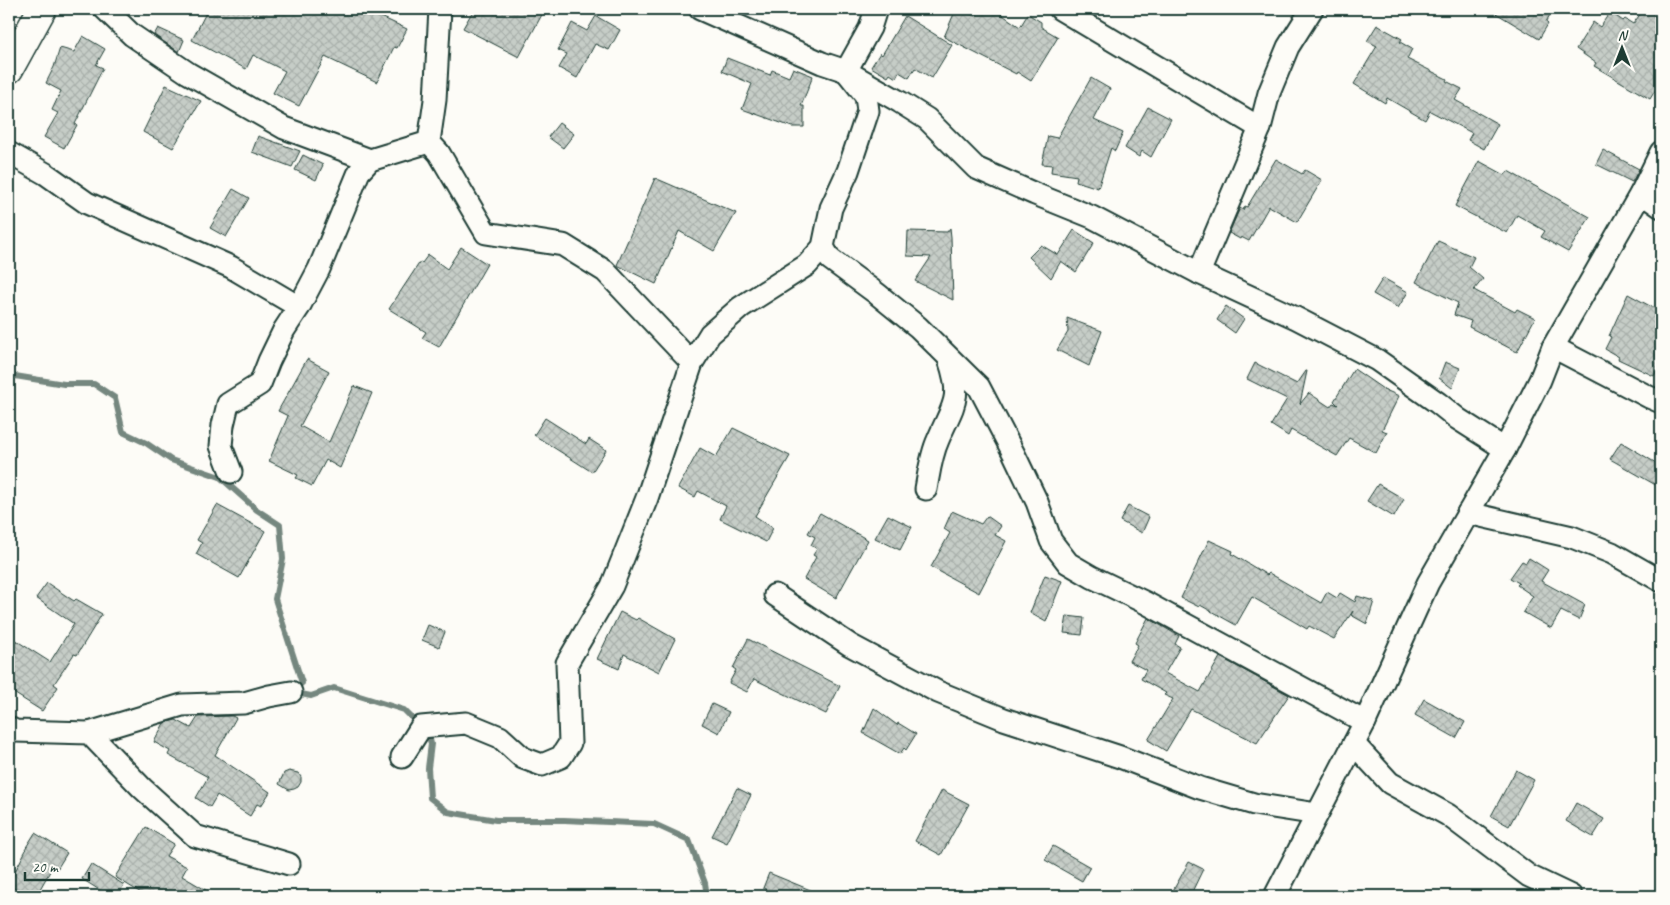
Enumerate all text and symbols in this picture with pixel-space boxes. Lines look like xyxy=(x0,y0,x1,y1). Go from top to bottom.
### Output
north arrow xyxy=(1598,22,1648,72)
text: N xyxy=(1618,27,1629,44)
scale bar xyxy=(25,850,89,882)
text: 20 m xyxy=(32,858,59,877)

